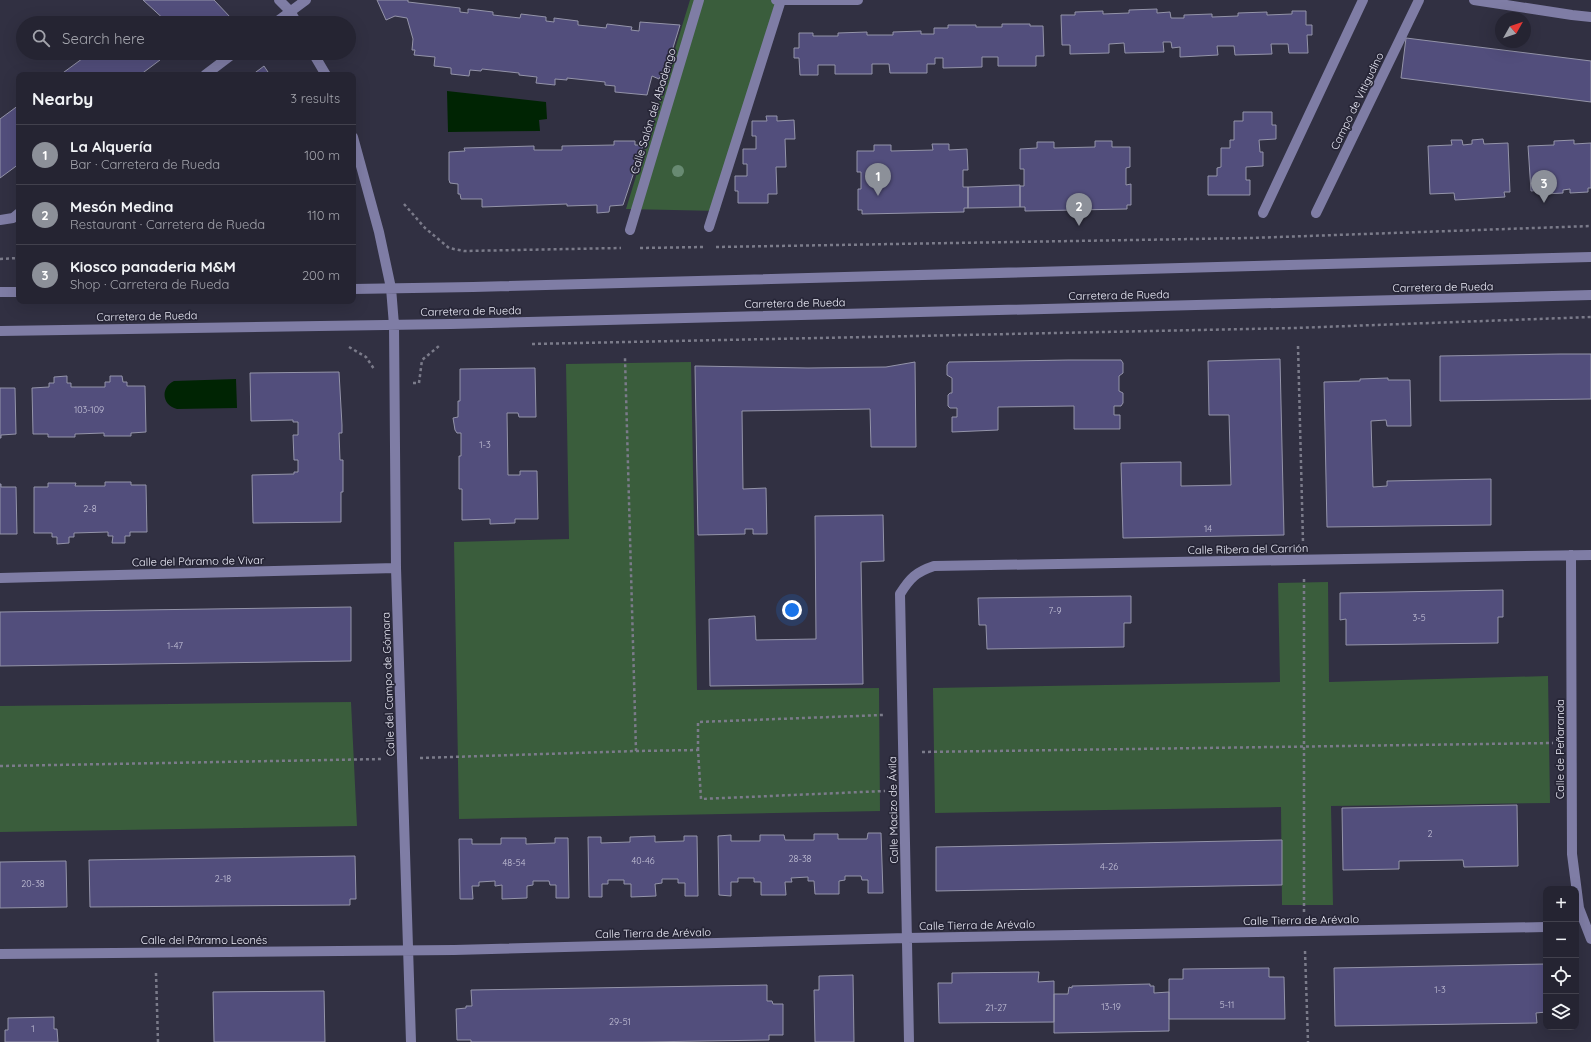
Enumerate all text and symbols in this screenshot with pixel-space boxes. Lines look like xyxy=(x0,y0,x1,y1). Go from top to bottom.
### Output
north arrow xyxy=(1495,12,1531,48)
search box xyxy=(16,16,356,60)
icon: search xyxy=(30,27,52,49)
text: Search here xyxy=(62,29,145,48)
street label: Calle Salón del Abadengo xyxy=(627,46,679,176)
street label: Campo de Vitigudino xyxy=(1327,50,1387,152)
text: Nearby xyxy=(32,88,93,109)
text: 3 results xyxy=(290,90,340,106)
text: La Alquería xyxy=(70,137,152,156)
text: 1 xyxy=(42,147,48,163)
text: 100 m xyxy=(304,147,340,163)
text: Bar · Carretera de Rueda xyxy=(70,156,220,172)
pin: 1 xyxy=(865,163,891,196)
pin: 3 xyxy=(1531,170,1557,203)
pin: 2 xyxy=(1066,193,1092,226)
text: Mesón Medina xyxy=(70,197,173,216)
text: 2 xyxy=(41,207,49,223)
text: 110 m xyxy=(307,207,340,223)
text: Restaurant · Carretera de Rueda xyxy=(70,216,265,232)
text: Kiosco panaderia M&M xyxy=(70,257,236,276)
text: 3 xyxy=(42,267,48,283)
text: 200 m xyxy=(302,267,340,283)
text: Shop · Carretera de Rueda xyxy=(70,276,229,292)
street label: Carretera de Rueda xyxy=(1392,279,1494,295)
street label: Carretera de Rueda xyxy=(1068,287,1170,303)
street label: Carretera de Rueda xyxy=(744,295,846,311)
street label: Carretera de Rueda xyxy=(420,303,522,319)
street label: Carretera de Rueda xyxy=(96,308,198,324)
house number: 103-109 xyxy=(74,404,104,415)
house number: 1-3 xyxy=(479,439,491,450)
house number: 2-8 xyxy=(83,503,97,514)
house number: 14 xyxy=(1204,523,1212,534)
street label: Calle Ribera del Carrión xyxy=(1188,541,1308,557)
street label: Calle del Páramo de Vivar xyxy=(132,553,265,569)
your location xyxy=(782,600,802,620)
house number: 7-9 xyxy=(1048,605,1062,616)
street label: Calle del Campo de Gómara xyxy=(378,612,398,756)
house number: 3-5 xyxy=(1412,612,1426,623)
house number: 1-47 xyxy=(167,640,183,651)
street label: Calle de Peñaranda xyxy=(1553,699,1567,799)
street label: Calle Macizo de Ávila xyxy=(885,756,901,864)
house number: 2 xyxy=(1428,828,1433,839)
house number: 28-38 xyxy=(789,853,812,864)
house number: 40-46 xyxy=(631,855,655,866)
house number: 48-54 xyxy=(503,857,526,868)
house number: 4-26 xyxy=(1100,861,1118,872)
house number: 2-18 xyxy=(215,873,231,884)
house number: 20-38 xyxy=(21,878,45,889)
map controls xyxy=(1543,886,1579,1030)
button: + xyxy=(1543,886,1579,922)
street label: Calle Tierra de Arévalo xyxy=(1243,912,1359,928)
street label: Calle Tierra de Arévalo xyxy=(919,917,1035,933)
button: − xyxy=(1543,922,1579,958)
street label: Calle Tierra de Arévalo xyxy=(595,925,711,941)
street label: Calle del Páramo Leonés xyxy=(141,933,267,947)
button: locate xyxy=(1543,958,1579,994)
house number: 1-3 xyxy=(1434,984,1446,995)
button: layers xyxy=(1543,994,1579,1030)
house number: 5-11 xyxy=(1220,999,1234,1010)
house number: 13-19 xyxy=(1101,1001,1121,1012)
house number: 21-27 xyxy=(985,1002,1007,1013)
house number: 29-51 xyxy=(609,1016,631,1027)
house number: 1 xyxy=(31,1023,35,1034)

